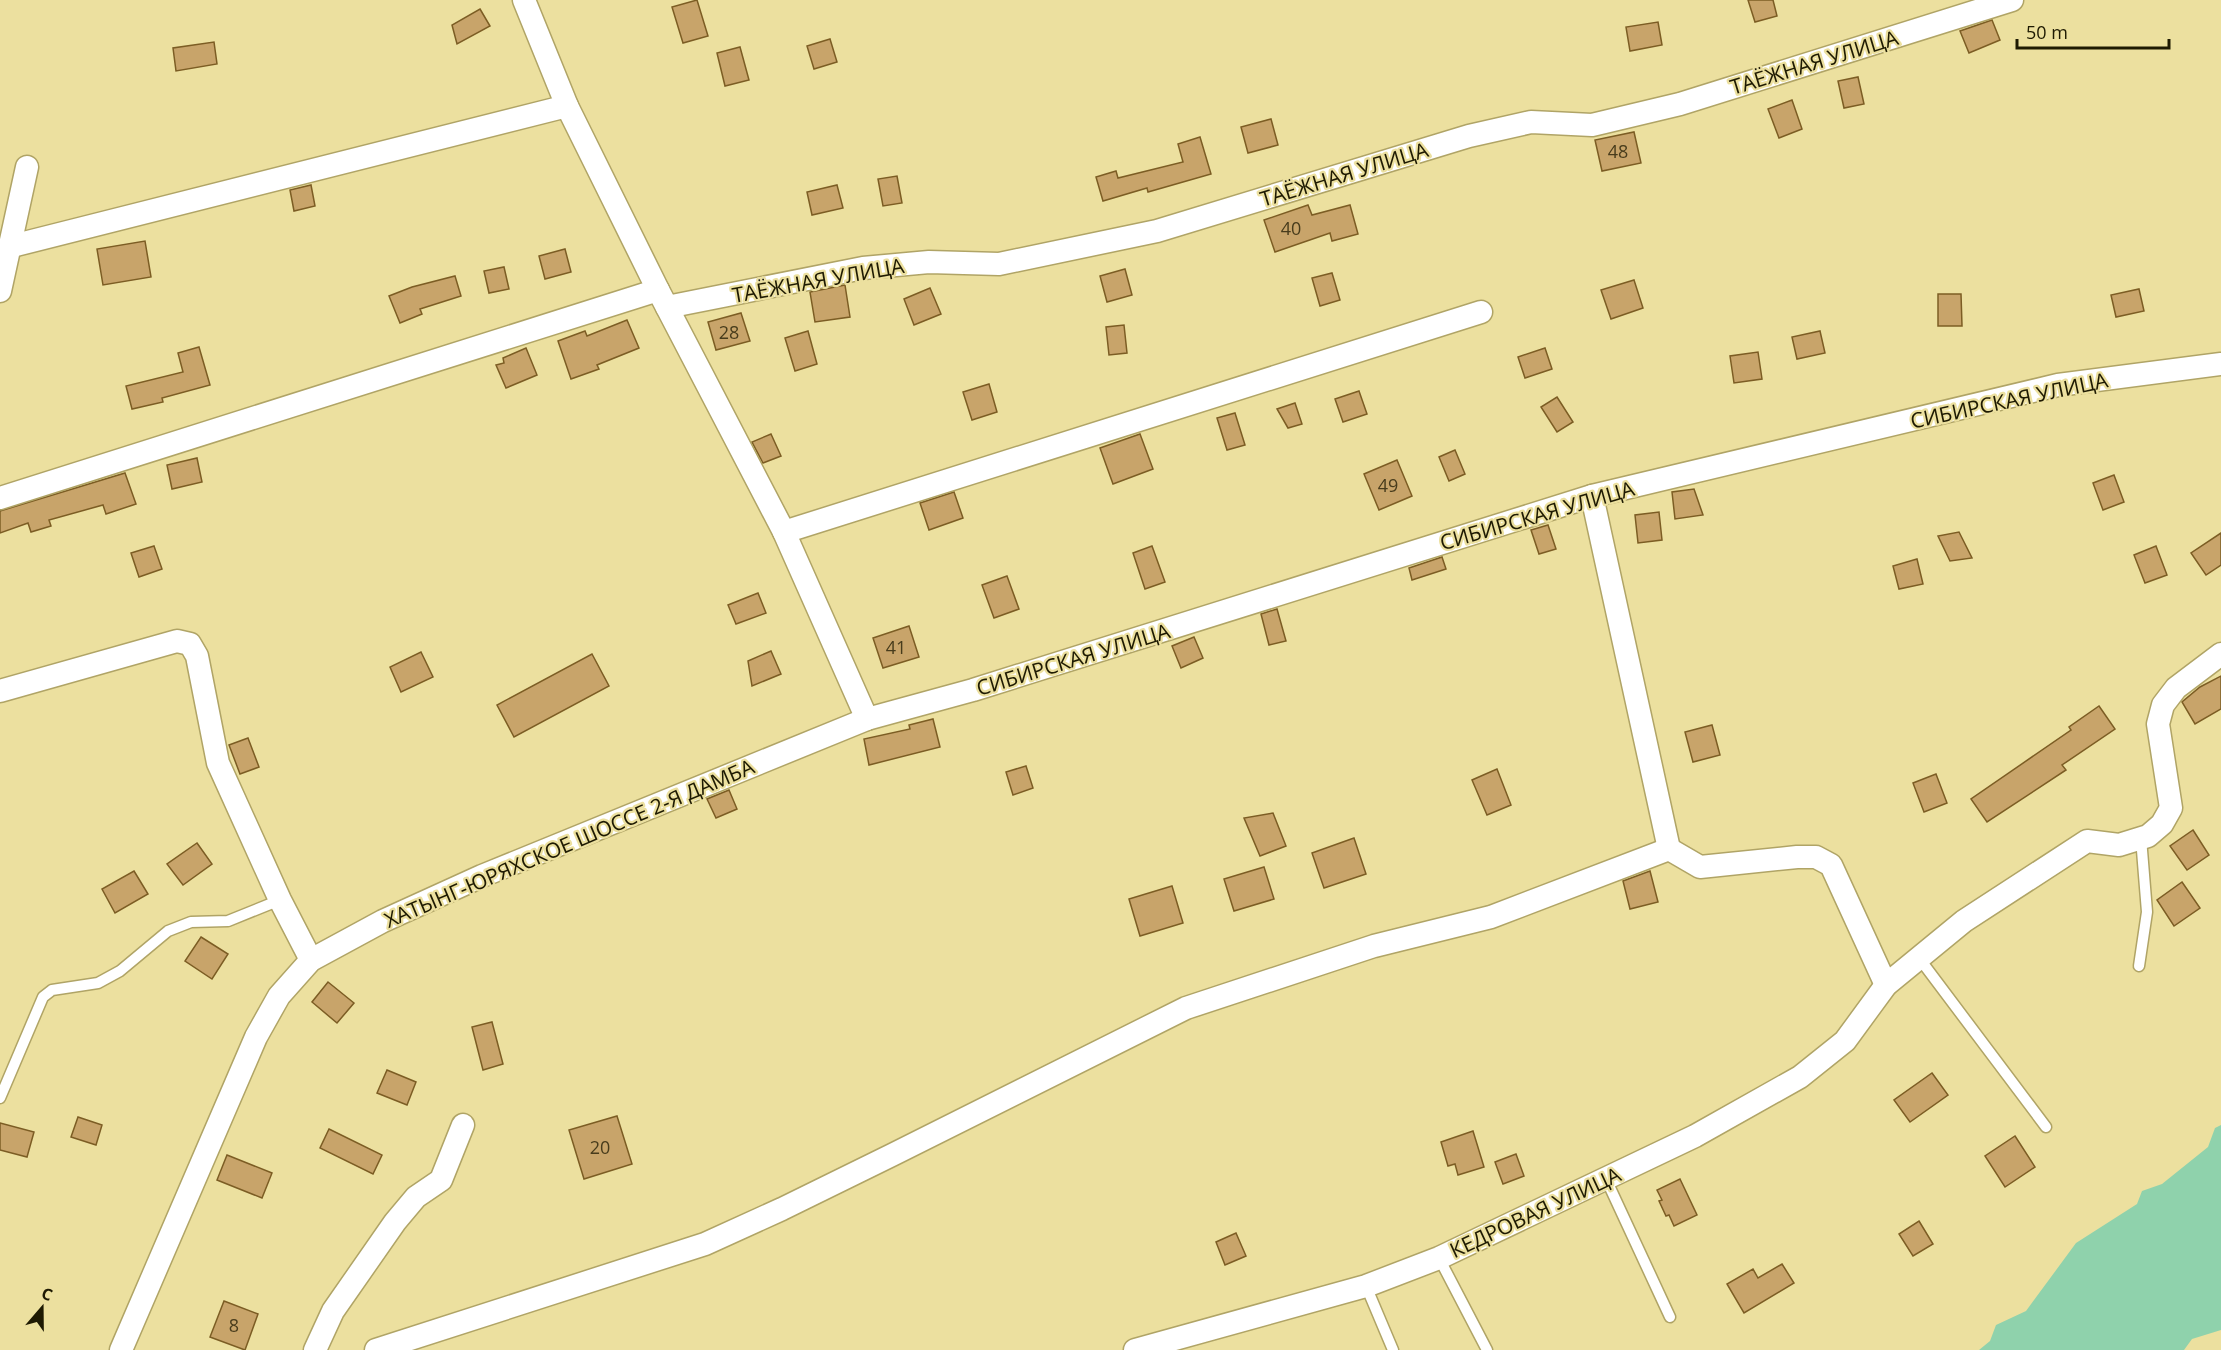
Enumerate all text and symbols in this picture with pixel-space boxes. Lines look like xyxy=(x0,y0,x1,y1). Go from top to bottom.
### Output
scale bar xyxy=(2017,12,2168,50)
text: 50 m xyxy=(2026,20,2068,44)
street label: ТАЁЖНАЯ УЛИЦА xyxy=(1727,23,1902,101)
street label: ТАЁЖНАЯ УЛИЦА xyxy=(1257,135,1432,213)
house number: 48 xyxy=(1608,139,1628,163)
house number: 40 xyxy=(1281,216,1301,240)
street label: ТАЁЖНАЯ УЛИЦА xyxy=(730,251,907,309)
house number: 28 xyxy=(719,320,739,344)
street label: СИБИРСКАЯ УЛИЦА xyxy=(1908,365,2111,435)
house number: 49 xyxy=(1378,473,1398,497)
street label: СИБИРСКАЯ УЛИЦА xyxy=(1436,474,1638,556)
street label: СИБИРСКАЯ УЛИЦА xyxy=(973,616,1174,702)
house number: 41 xyxy=(886,635,906,659)
street label: ХАТЫНГ-ЮРЯХСКОЕ ШОССЕ 2-Я ДАМБА xyxy=(380,752,759,934)
house number: 20 xyxy=(590,1135,610,1159)
street label: КЕДРОВАЯ УЛИЦА xyxy=(1445,1160,1626,1264)
north arrow xyxy=(12,1278,72,1338)
text: С xyxy=(39,1282,56,1306)
house number: 8 xyxy=(229,1313,239,1337)

